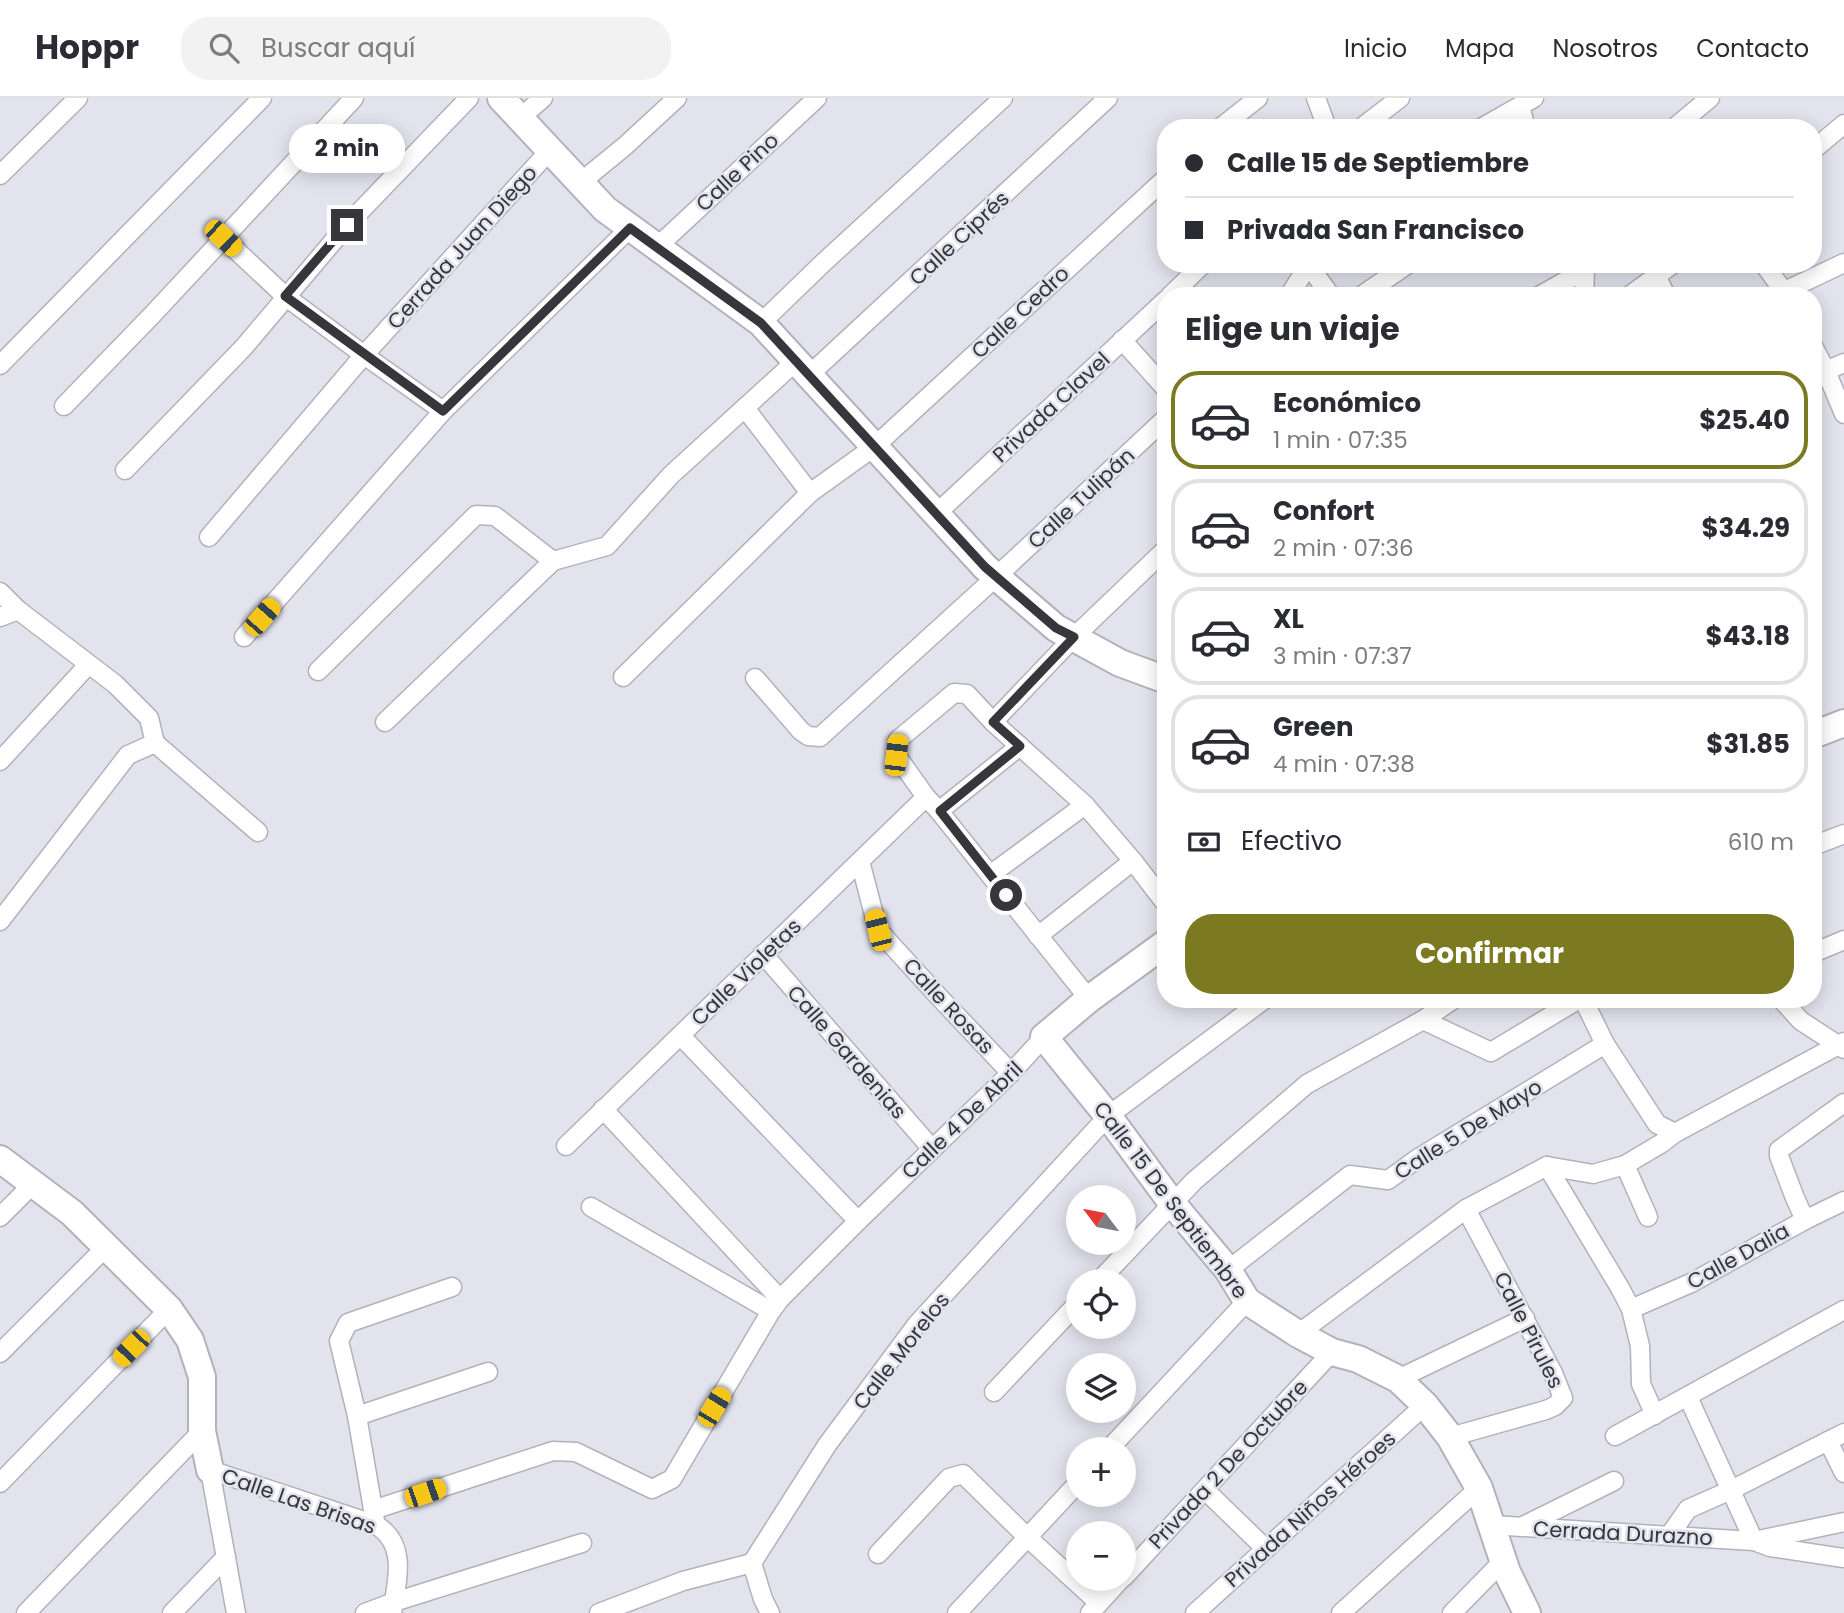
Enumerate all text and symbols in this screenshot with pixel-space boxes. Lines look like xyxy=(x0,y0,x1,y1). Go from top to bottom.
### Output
search box xyxy=(181,17,671,80)
text: Hoppr xyxy=(35,24,139,71)
icon: search xyxy=(205,29,243,67)
text: Buscar aquí xyxy=(261,30,415,66)
text: Inicio xyxy=(1344,32,1407,65)
text: Mapa xyxy=(1445,32,1514,65)
text: Nosotros xyxy=(1552,32,1658,65)
text: Contacto xyxy=(1696,32,1809,65)
callout: 2 min xyxy=(289,123,405,172)
street label: Calle Pino xyxy=(689,126,785,218)
text: 2 min xyxy=(315,132,379,164)
text: Calle 15 de Septiembre xyxy=(1227,145,1529,181)
street label: Cerrada Juan Diego xyxy=(380,159,544,335)
street label: Calle Ciprés xyxy=(903,184,1015,292)
route end xyxy=(331,209,363,241)
text: Privada San Francisco xyxy=(1227,212,1524,248)
car xyxy=(201,216,246,260)
street label: Calle Cedro xyxy=(965,259,1075,365)
text: Elige un viaje xyxy=(1185,306,1400,351)
street label: Privada Clavel xyxy=(986,345,1116,469)
text: Económico xyxy=(1273,385,1421,421)
icon: car xyxy=(1189,389,1252,452)
text: $25.40 xyxy=(1699,402,1790,438)
text: 1 min · 07:35 xyxy=(1273,424,1408,456)
street label: Calle Tulipán xyxy=(1021,441,1141,555)
text: Confort xyxy=(1273,493,1375,529)
icon: car xyxy=(1189,497,1252,560)
text: $34.29 xyxy=(1701,510,1790,546)
text: 2 min · 07:36 xyxy=(1273,532,1414,564)
car xyxy=(241,594,284,640)
text: XL xyxy=(1273,601,1304,637)
icon: car xyxy=(1189,605,1252,668)
text: $43.18 xyxy=(1706,618,1790,654)
text: 3 min · 07:37 xyxy=(1273,640,1412,672)
text: Green xyxy=(1273,709,1354,745)
icon: car xyxy=(1189,713,1252,776)
text: $31.85 xyxy=(1706,726,1790,762)
car xyxy=(884,733,909,777)
text: 4 min · 07:38 xyxy=(1273,748,1415,780)
icon: cash xyxy=(1185,823,1223,861)
text: Efectivo xyxy=(1241,823,1342,859)
text: 610 m xyxy=(1728,826,1794,858)
route start xyxy=(990,879,1022,911)
car xyxy=(863,907,894,953)
street label: Calle Violetas xyxy=(684,912,808,1032)
button: Confirmar xyxy=(1185,914,1794,994)
street label: Calle Rosas xyxy=(897,952,1001,1060)
street label: Calle Gardenias xyxy=(781,979,913,1125)
street label: Calle 4 De Abril xyxy=(895,1055,1029,1185)
street label: Calle 5 De Mayo xyxy=(1389,1072,1547,1186)
street label: Calle 15 De Septiembre xyxy=(1087,1095,1255,1305)
north arrow xyxy=(1066,1185,1136,1255)
map controls xyxy=(1066,1185,1136,1591)
street label: Calle Dalia xyxy=(1682,1216,1794,1296)
street label: Calle Pirules xyxy=(1487,1267,1571,1393)
button: locate xyxy=(1066,1269,1136,1339)
street label: Calle Morelos xyxy=(846,1286,956,1416)
car xyxy=(109,1326,154,1370)
button: layers xyxy=(1066,1353,1136,1423)
street label: Privada 2 De Octubre xyxy=(1142,1373,1314,1555)
car xyxy=(695,1384,734,1430)
street label: Privada Niños Héroes xyxy=(1218,1424,1402,1594)
button: + xyxy=(1066,1437,1136,1507)
street label: Calle Las Brisas xyxy=(218,1461,380,1541)
car xyxy=(402,1476,449,1510)
street label: Cerrada Durazno xyxy=(1532,1514,1714,1552)
button: − xyxy=(1066,1521,1136,1591)

